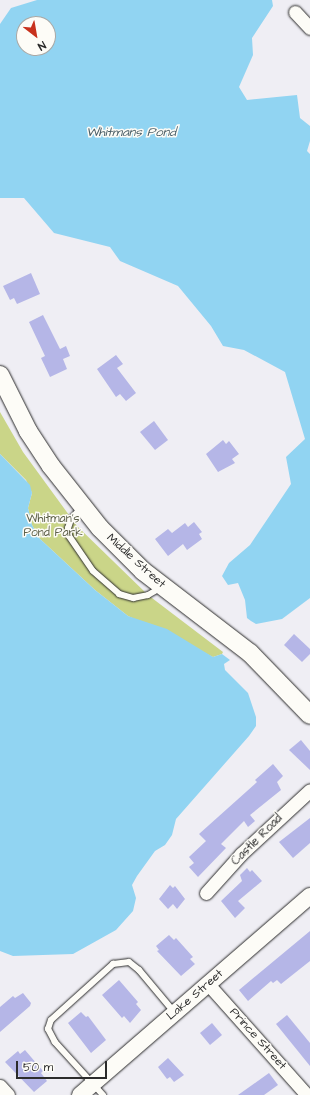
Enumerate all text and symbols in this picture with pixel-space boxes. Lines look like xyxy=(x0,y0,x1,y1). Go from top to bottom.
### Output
north arrow xyxy=(16,16,56,56)
text: N xyxy=(35,38,49,54)
water label: Whitmans Pond xyxy=(86,124,176,140)
park label: Whitman's Pond Park xyxy=(23,512,83,540)
street label: Middle Street xyxy=(104,531,168,591)
street label: Castle Road xyxy=(228,811,286,869)
street label: Lake Street xyxy=(164,967,226,1023)
street label: Prince Street xyxy=(227,1005,289,1073)
scale bar xyxy=(18,1053,109,1079)
text: 50 m xyxy=(23,1059,53,1076)

